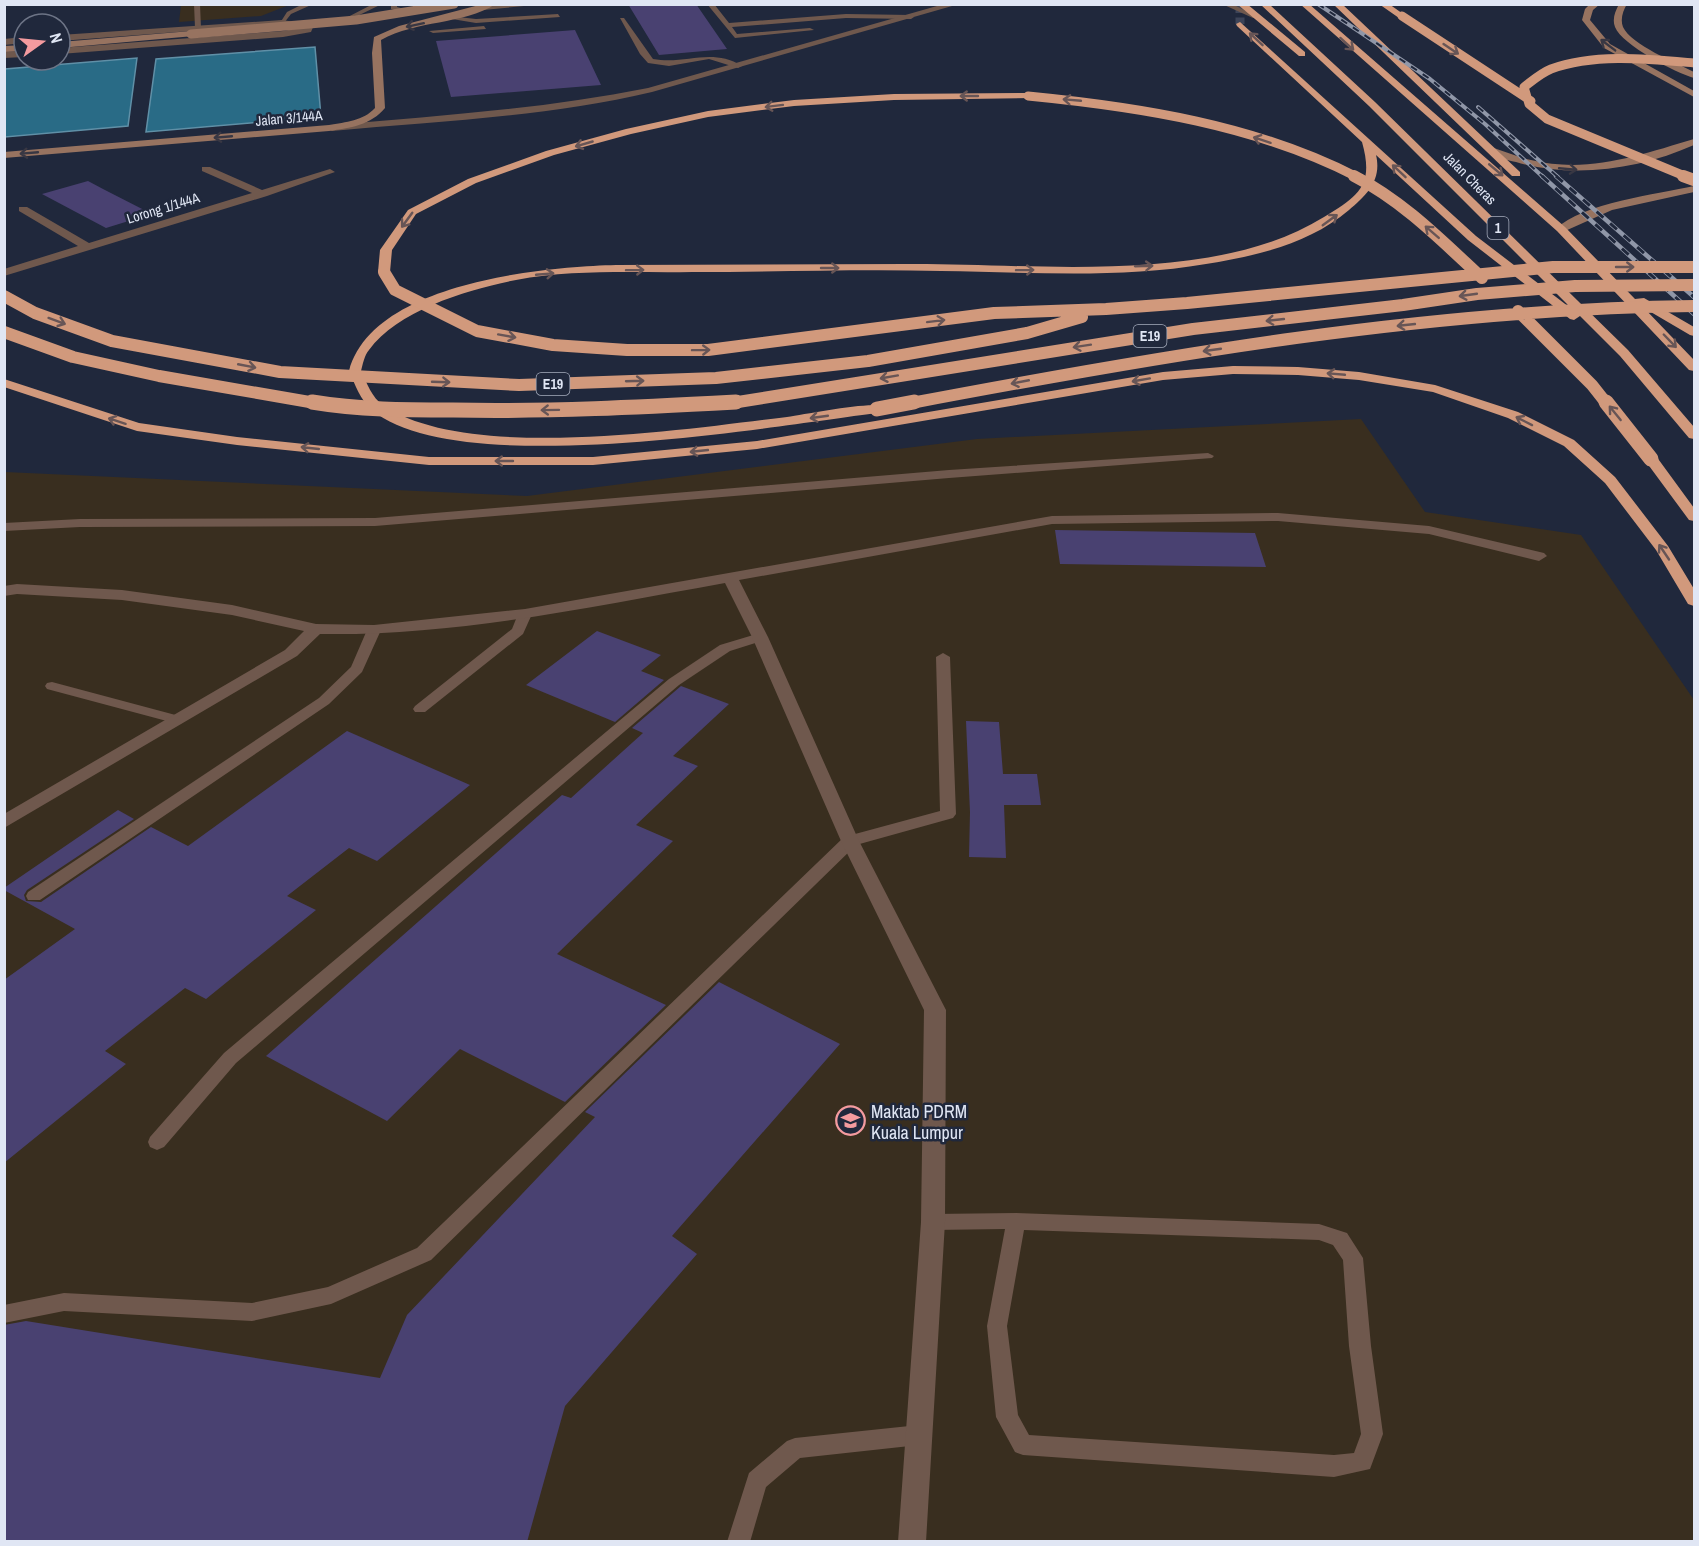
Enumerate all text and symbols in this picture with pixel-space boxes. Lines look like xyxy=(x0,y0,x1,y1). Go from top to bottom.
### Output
north arrow xyxy=(12,12,72,72)
one-way arrow xyxy=(406,20,425,31)
text: N xyxy=(45,31,68,46)
one-way arrow xyxy=(1248,31,1263,46)
one-way arrow xyxy=(1339,37,1354,51)
one-way arrow xyxy=(1600,39,1616,51)
one-way arrow xyxy=(1442,43,1458,55)
one-way arrow xyxy=(960,91,980,102)
one-way arrow xyxy=(1062,94,1082,105)
one-way arrow xyxy=(765,101,785,112)
street label: Jalan 3/144A xyxy=(255,106,323,130)
one-way arrow xyxy=(214,132,234,143)
one-way arrow xyxy=(1253,133,1272,144)
one-way arrow xyxy=(574,139,593,150)
one-way arrow xyxy=(19,148,39,159)
street label: Jalan Cheras xyxy=(1440,148,1500,208)
one-way arrow xyxy=(1392,164,1407,178)
one-way arrow xyxy=(1487,164,1503,177)
one-way arrow xyxy=(1557,164,1577,175)
street label: Lorong 1/144A xyxy=(124,188,202,228)
one-way arrow xyxy=(401,212,413,228)
one-way arrow xyxy=(1322,213,1338,226)
road number: 1 xyxy=(1488,217,1508,239)
one-way arrow xyxy=(1425,225,1440,239)
one-way arrow xyxy=(1133,261,1153,272)
one-way arrow xyxy=(1614,261,1634,273)
one-way arrow xyxy=(819,262,839,274)
one-way arrow xyxy=(624,264,644,276)
one-way arrow xyxy=(1014,264,1034,275)
one-way arrow xyxy=(535,268,555,279)
one-way arrow xyxy=(1459,290,1479,301)
one-way arrow xyxy=(926,315,945,326)
one-way arrow xyxy=(1266,315,1285,326)
one-way arrow xyxy=(47,317,66,328)
one-way arrow xyxy=(1396,320,1416,331)
road number: E19 xyxy=(1134,325,1166,347)
one-way arrow xyxy=(496,331,516,342)
one-way arrow xyxy=(1663,333,1677,348)
one-way arrow xyxy=(1072,341,1092,352)
one-way arrow xyxy=(690,344,710,356)
one-way arrow xyxy=(1203,344,1223,355)
one-way arrow xyxy=(236,361,256,372)
one-way arrow xyxy=(1326,368,1346,379)
one-way arrow xyxy=(880,371,900,382)
road number: E19 xyxy=(536,373,570,395)
one-way arrow xyxy=(1132,375,1152,386)
one-way arrow xyxy=(430,376,450,387)
one-way arrow xyxy=(625,376,645,387)
one-way arrow xyxy=(1011,377,1030,388)
one-way arrow xyxy=(541,404,561,416)
one-way arrow xyxy=(1608,405,1621,421)
one-way arrow xyxy=(810,411,830,422)
one-way arrow xyxy=(1515,414,1533,426)
one-way arrow xyxy=(108,415,127,426)
one-way arrow xyxy=(300,443,320,454)
one-way arrow xyxy=(689,446,709,457)
one-way arrow xyxy=(495,455,515,467)
one-way arrow xyxy=(1658,544,1670,560)
place label: Maktab PDRM Kuala Lumpur xyxy=(871,1099,967,1145)
school or university icon: Maktab PDRM Kuala Lumpur xyxy=(834,1105,866,1137)

